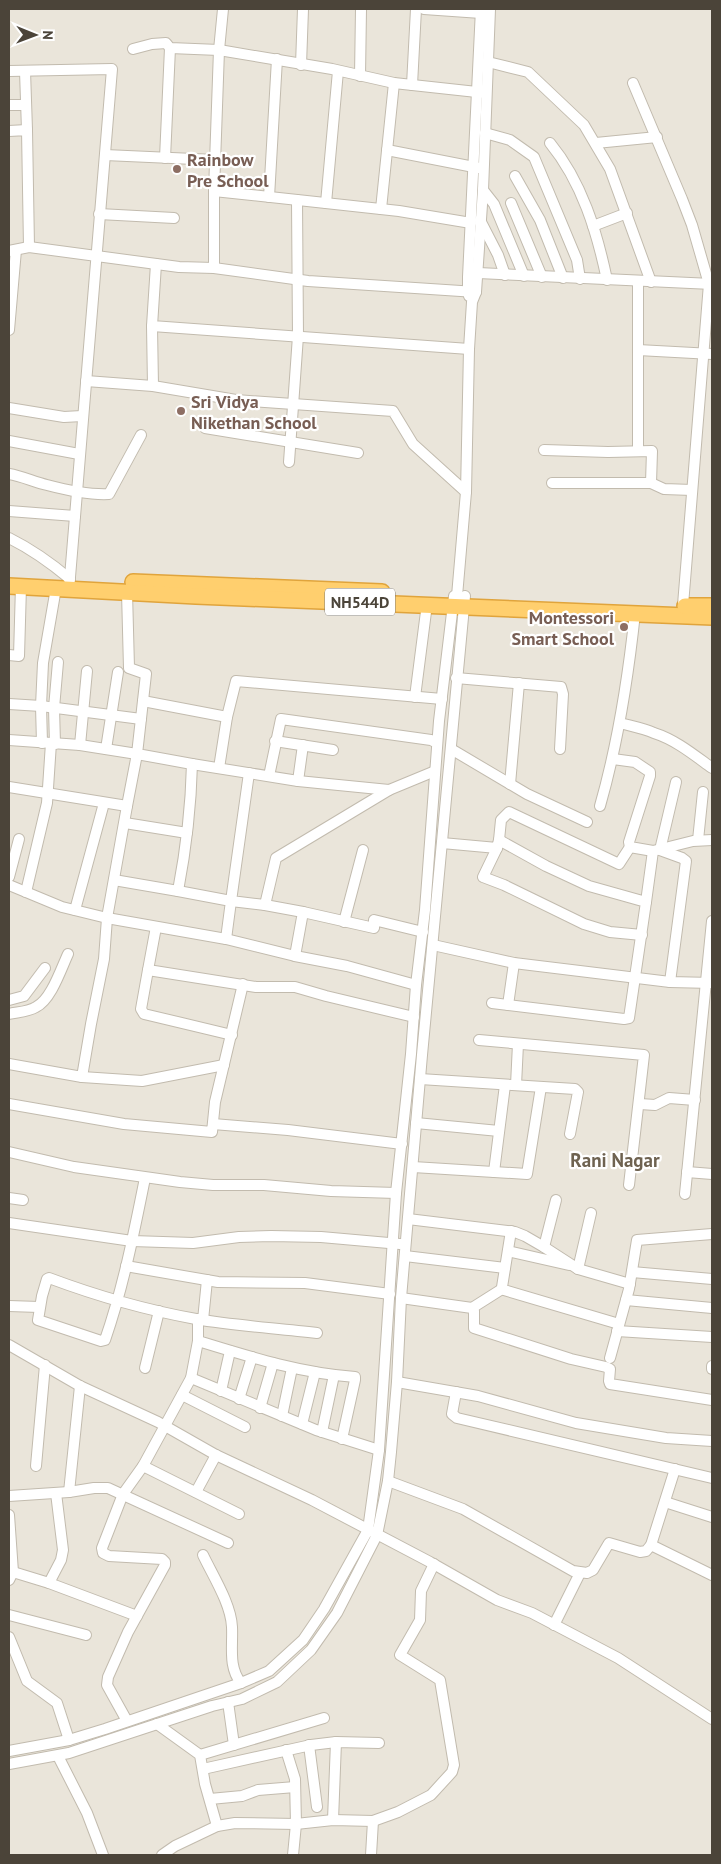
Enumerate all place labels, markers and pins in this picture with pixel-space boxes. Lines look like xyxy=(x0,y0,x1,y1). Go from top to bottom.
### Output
place label: Rainbow Pre School xyxy=(187,148,269,192)
marker: Rainbow Pre School xyxy=(171,163,183,175)
place label: Sri Vidya Nikethan School xyxy=(191,390,317,434)
marker: Sri Vidya Nikethan School xyxy=(175,405,187,417)
place label: Montessori Smart School xyxy=(512,606,615,650)
marker: Montessori Smart School xyxy=(618,621,630,633)

